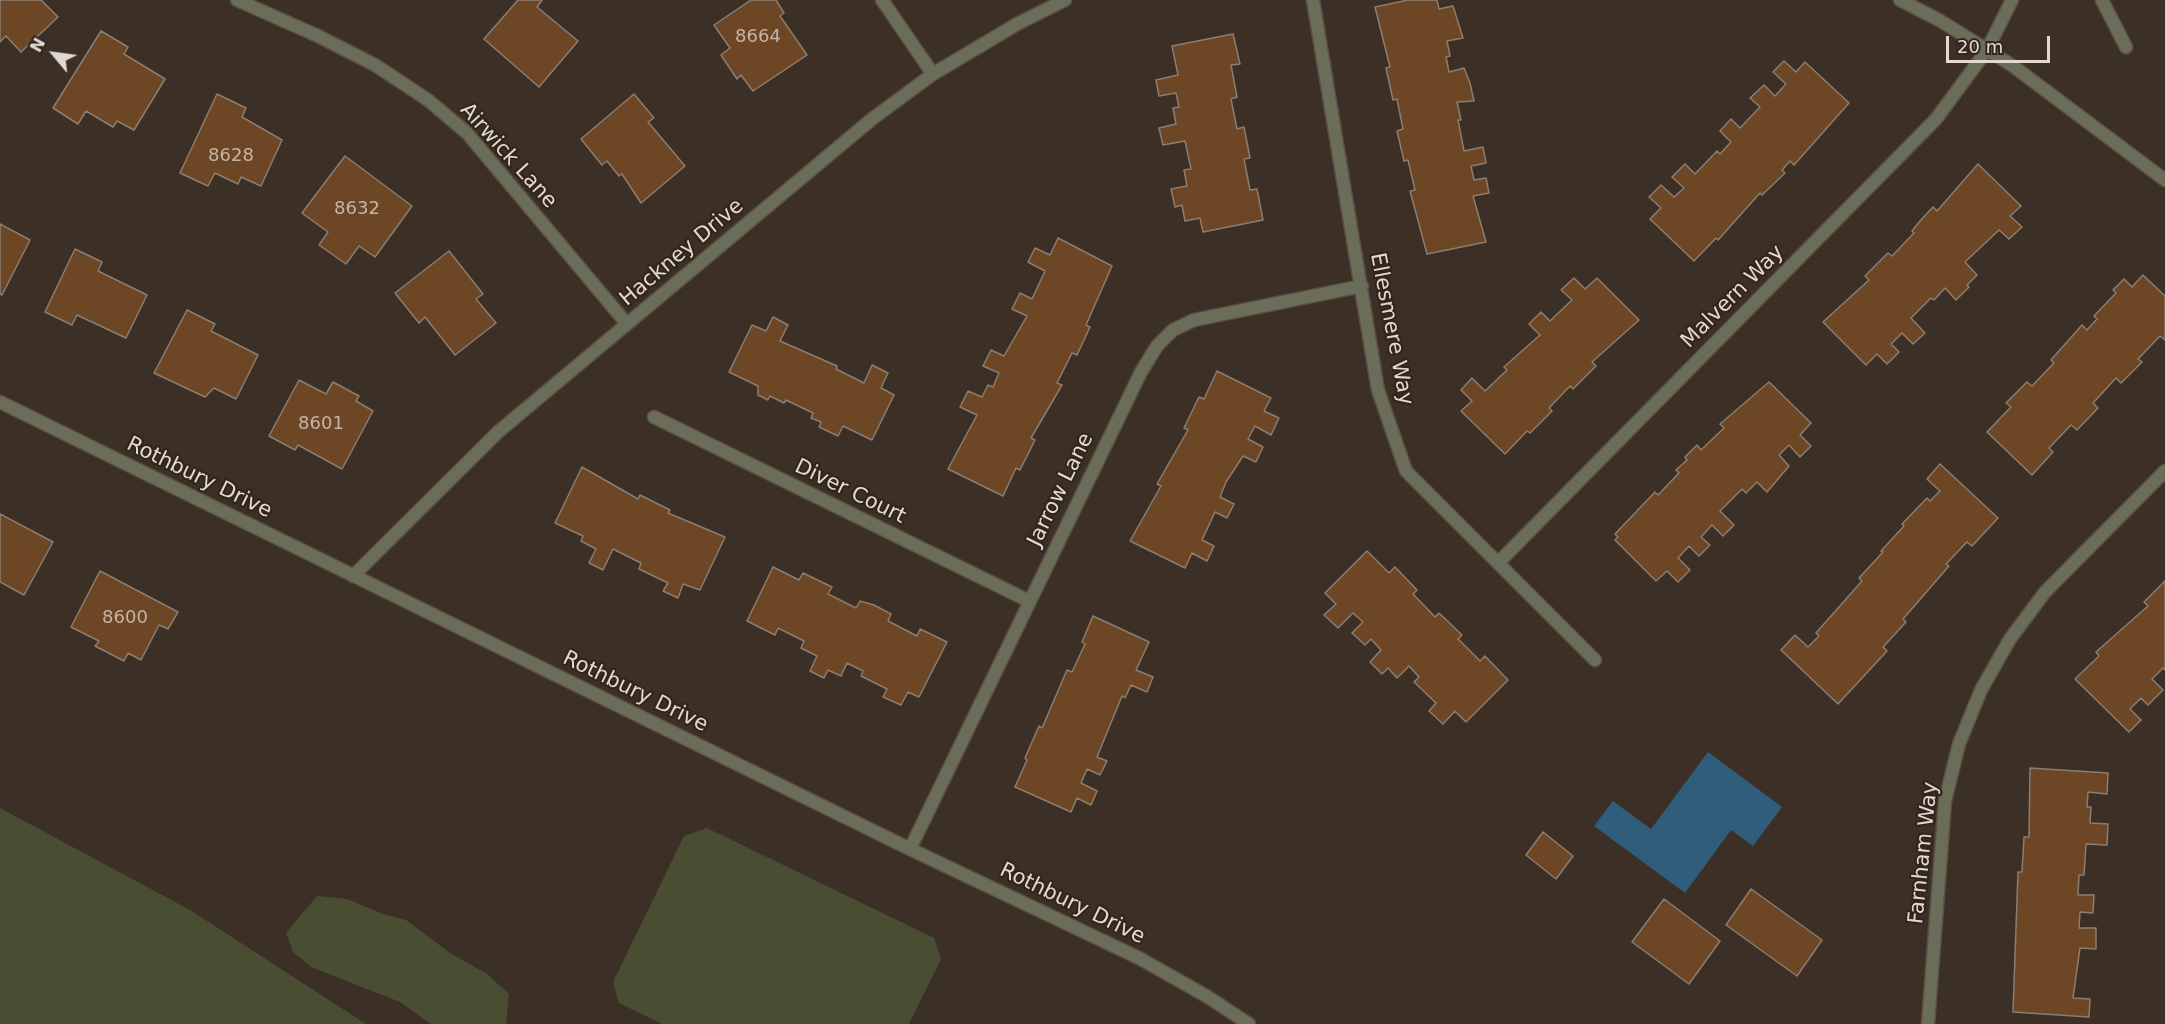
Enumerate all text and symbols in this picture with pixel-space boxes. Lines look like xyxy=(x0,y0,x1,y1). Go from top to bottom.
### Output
north arrow xyxy=(24,24,84,84)
scale bar xyxy=(1949,24,2052,62)
house number: 8664 xyxy=(735,26,781,48)
text: N xyxy=(26,35,49,55)
text: 20 m xyxy=(1957,36,2003,57)
street label: Airwick Lane xyxy=(454,98,562,214)
house number: 8628 xyxy=(208,145,254,167)
street label: Hackney Drive xyxy=(615,194,749,312)
house number: 8632 xyxy=(334,198,380,220)
street label: Malvern Way xyxy=(1676,240,1790,354)
street label: Ellesmere Way xyxy=(1364,251,1418,407)
house number: 8601 xyxy=(298,413,344,435)
street label: Jarrow Lane xyxy=(1023,429,1099,551)
street label: Rothbury Drive xyxy=(122,432,276,524)
street label: Diver Court xyxy=(790,454,910,530)
house number: 8600 xyxy=(102,607,148,629)
street label: Rothbury Drive xyxy=(558,646,712,738)
street label: Farnham Way xyxy=(1904,781,1944,925)
street label: Rothbury Drive xyxy=(995,858,1149,950)

